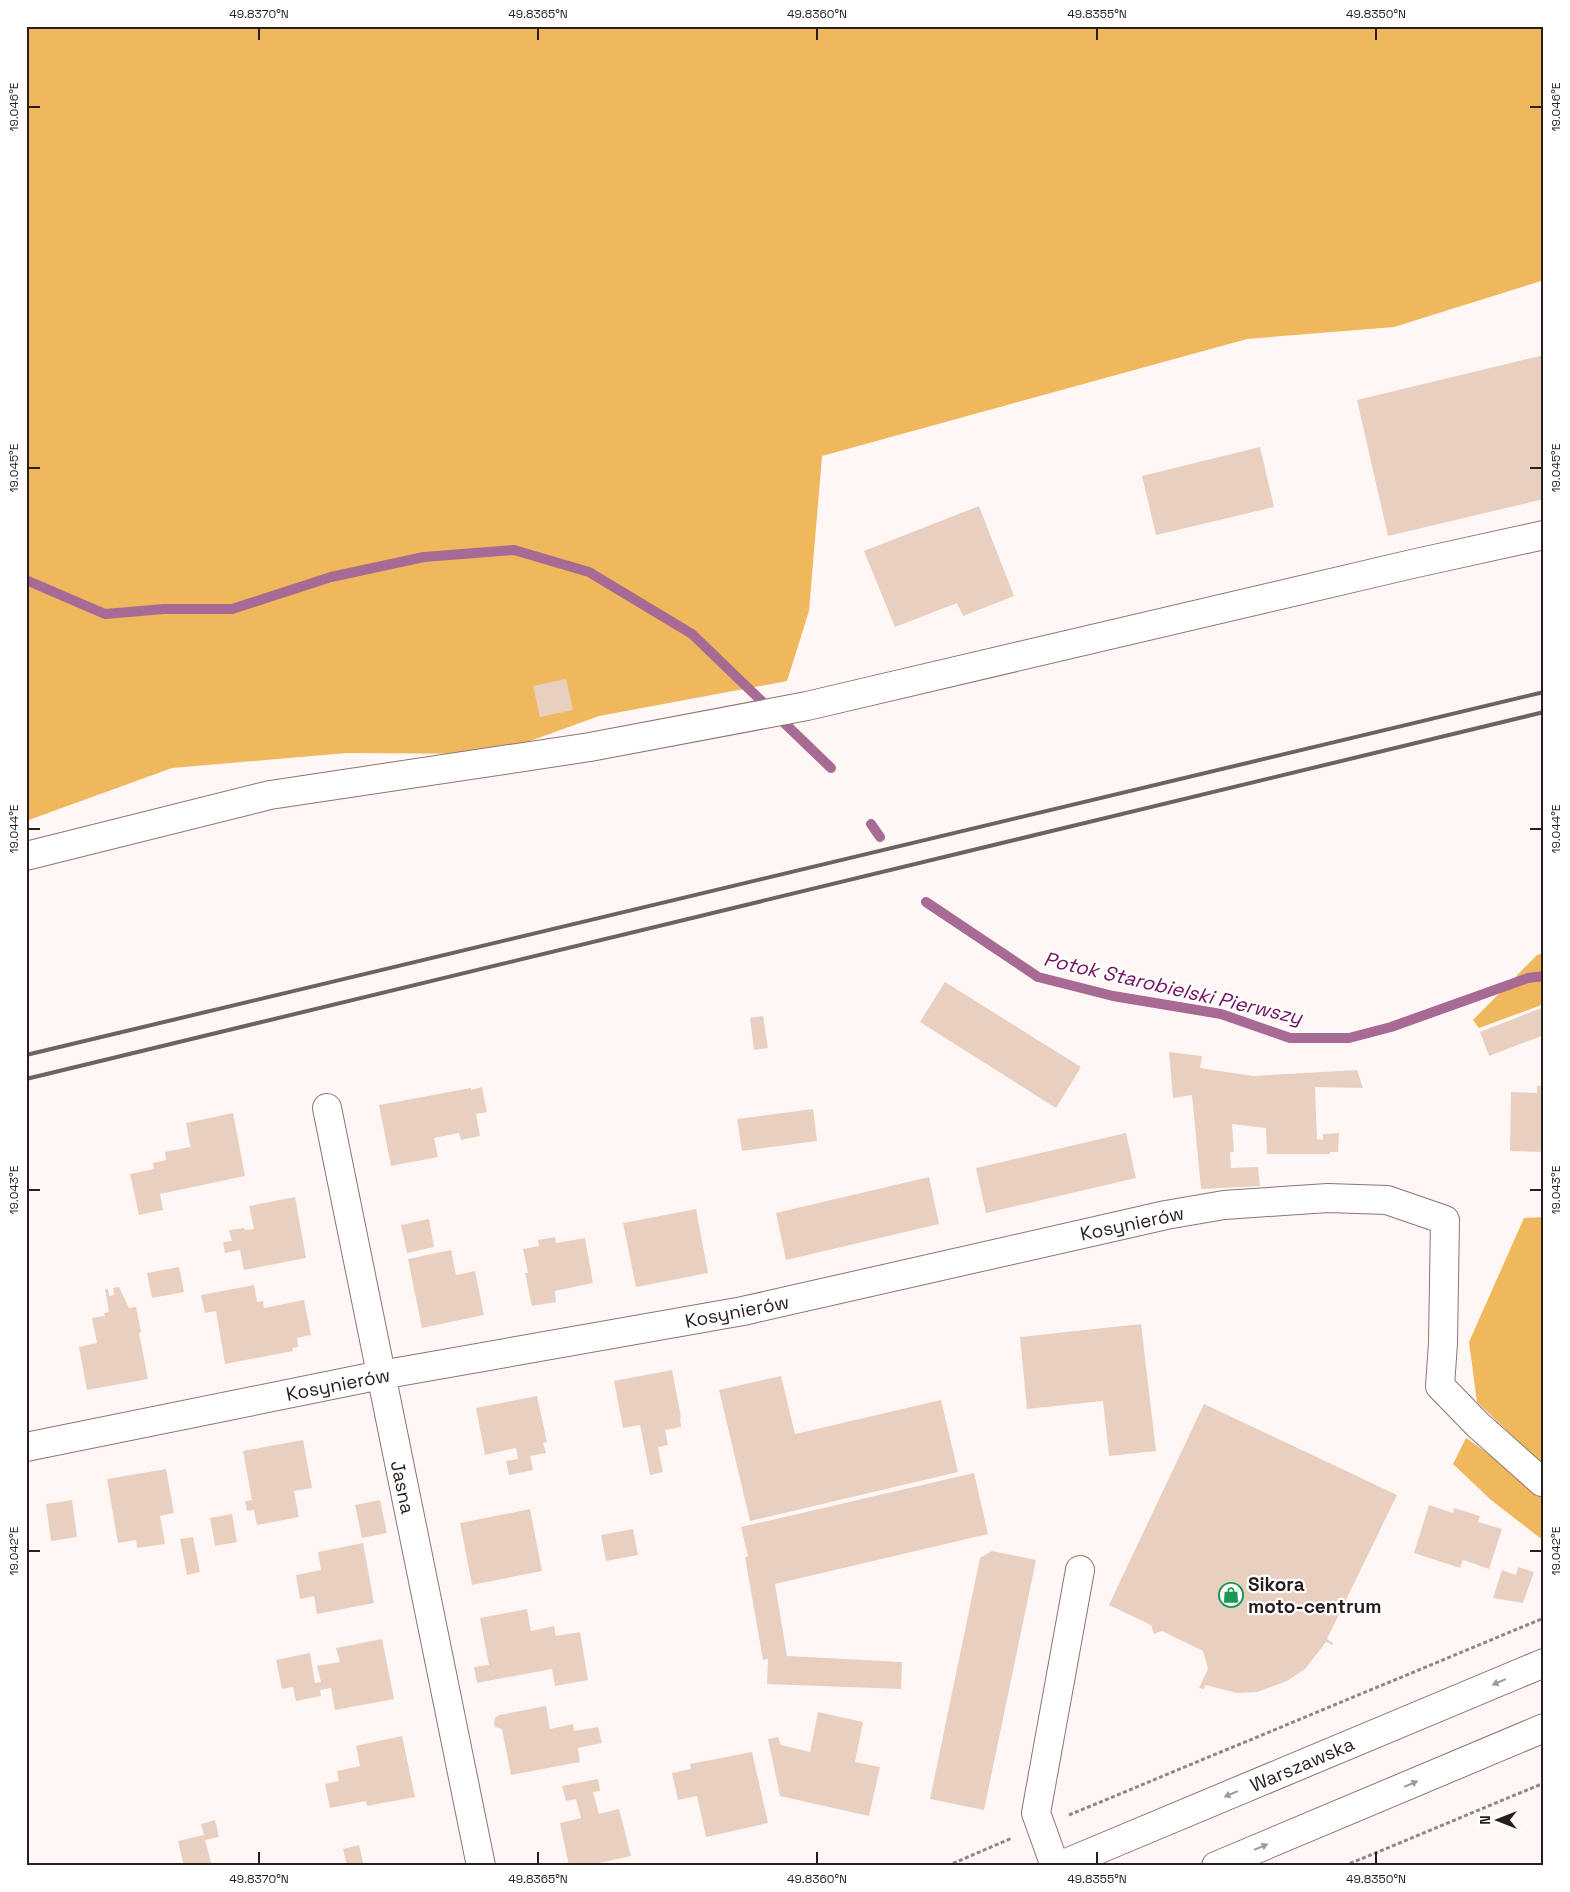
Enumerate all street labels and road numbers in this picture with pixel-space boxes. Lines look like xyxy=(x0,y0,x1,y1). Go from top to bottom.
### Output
street label: Kosynierów xyxy=(1078,1200,1186,1247)
street label: Kosynierów xyxy=(683,1289,791,1334)
street label: Kosynierów xyxy=(284,1362,392,1407)
street label: Jasna xyxy=(385,1458,420,1516)
street label: Warszawska xyxy=(1246,1731,1358,1798)

